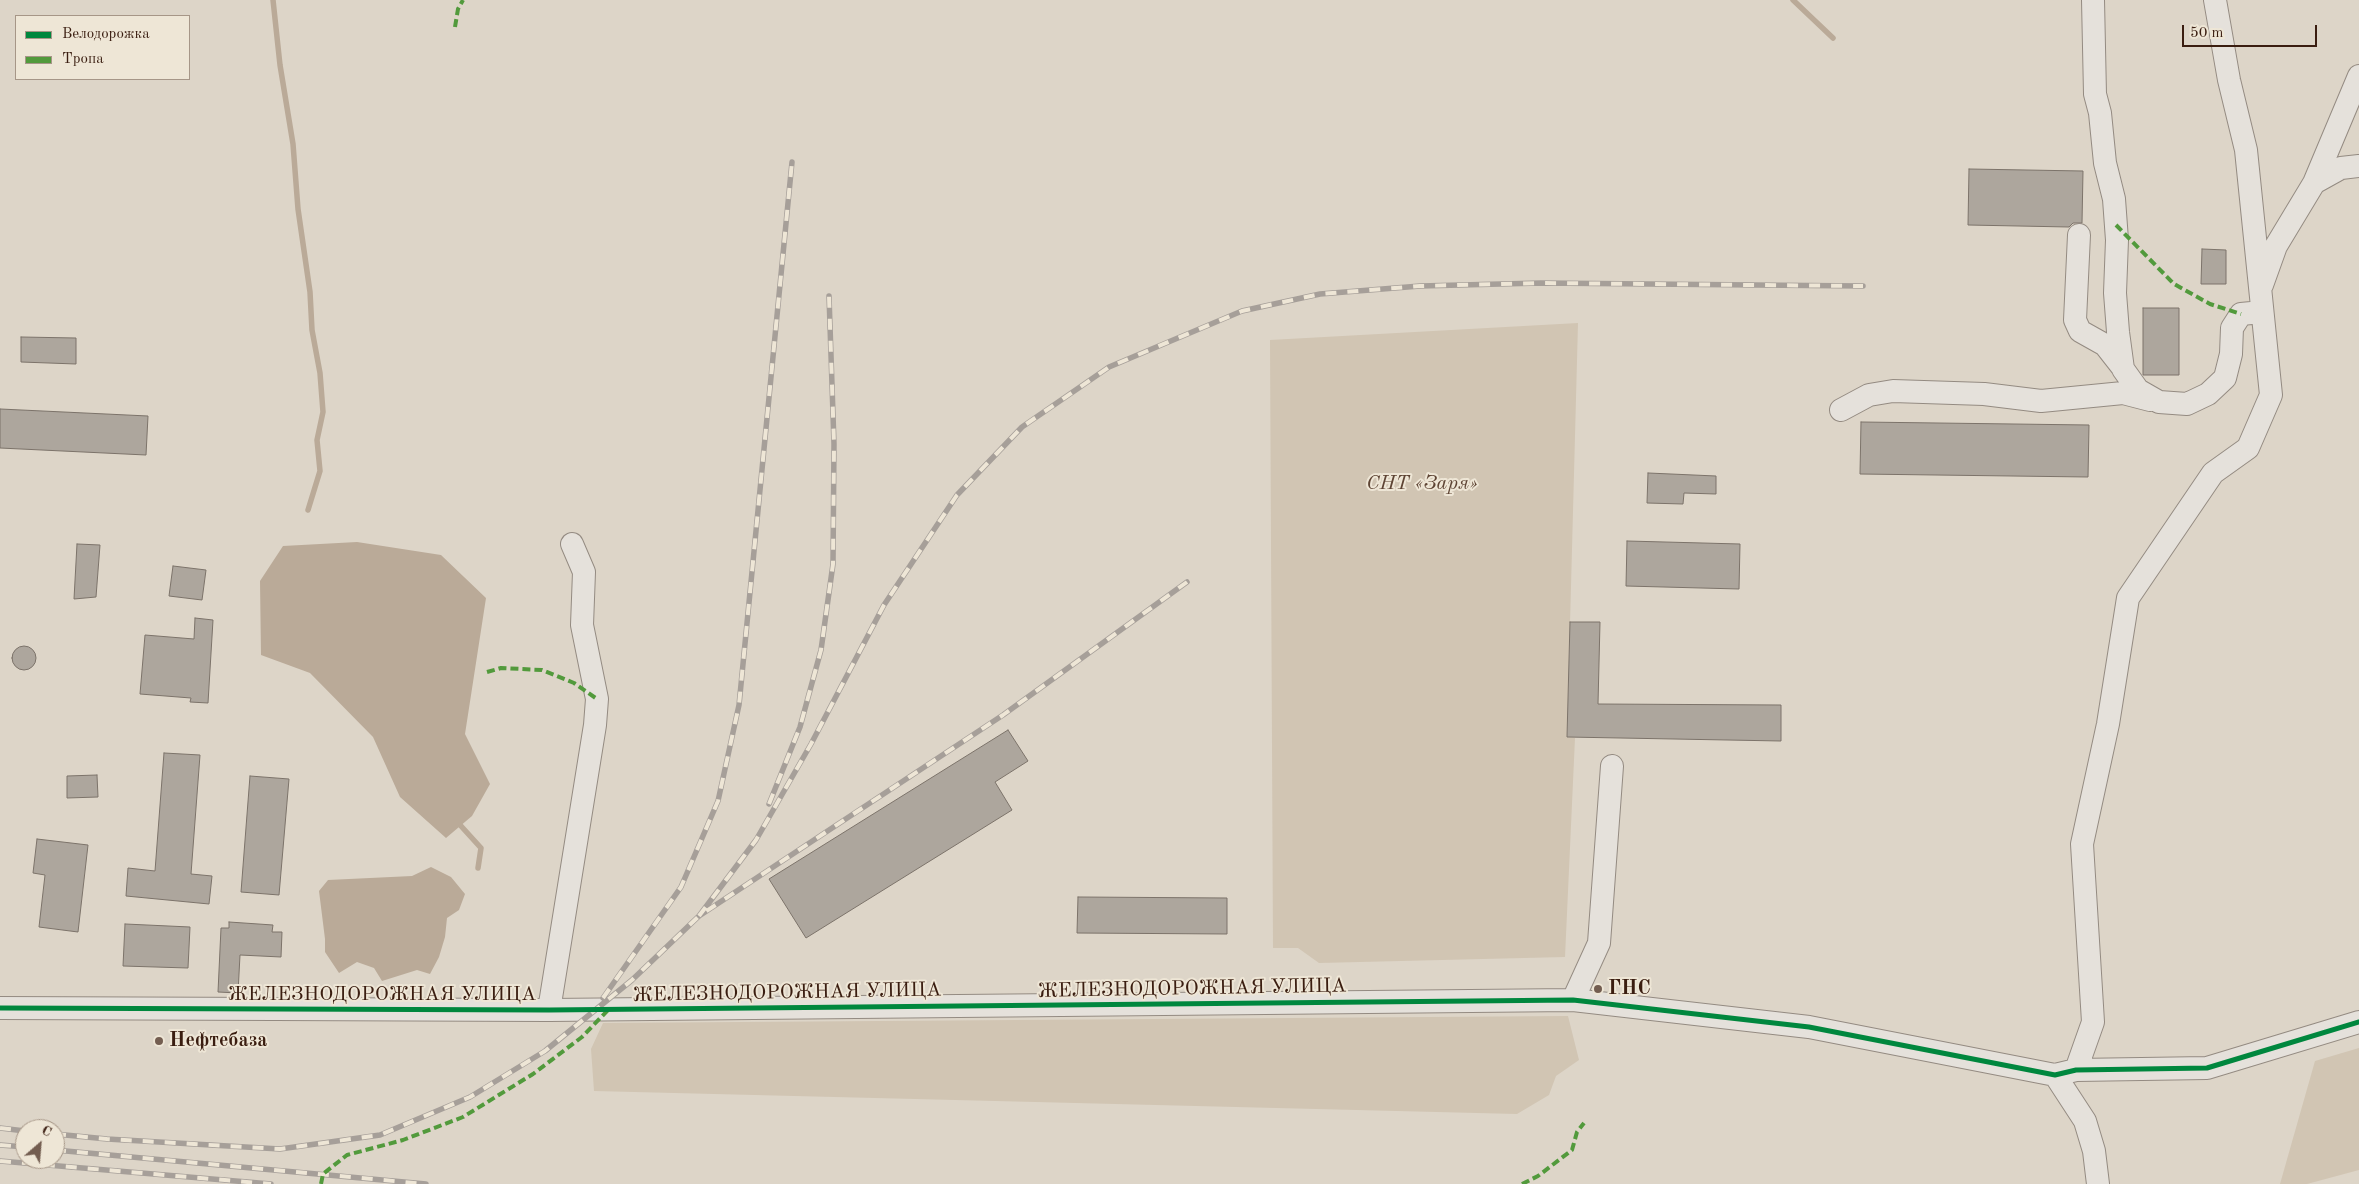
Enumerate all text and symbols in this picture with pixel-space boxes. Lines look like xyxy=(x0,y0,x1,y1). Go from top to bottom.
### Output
legend xyxy=(15,15,190,80)
scale bar xyxy=(2184,15,2319,47)
text: 50 m xyxy=(2190,26,2224,41)
text: Велодорожка xyxy=(62,27,150,42)
text: Тропа xyxy=(62,52,104,67)
park label: СНТ «Заря» xyxy=(1366,472,1478,496)
street label: ЖЕЛЕЗНОДОРОЖНАЯ УЛИЦА xyxy=(1037,974,1347,1004)
place label: ГНС xyxy=(1608,977,1651,1001)
street label: ЖЕЛЕЗНОДОРОЖНАЯ УЛИЦА xyxy=(632,978,942,1008)
street label: ЖЕЛЕЗНОДОРОЖНАЯ УЛИЦА xyxy=(228,983,536,1007)
marker: ГНС xyxy=(1592,983,1604,995)
place label: Нефтебаза xyxy=(169,1029,268,1053)
marker: Нефтебаза xyxy=(153,1035,165,1047)
north arrow xyxy=(15,1119,65,1169)
text: С xyxy=(39,1123,54,1140)

